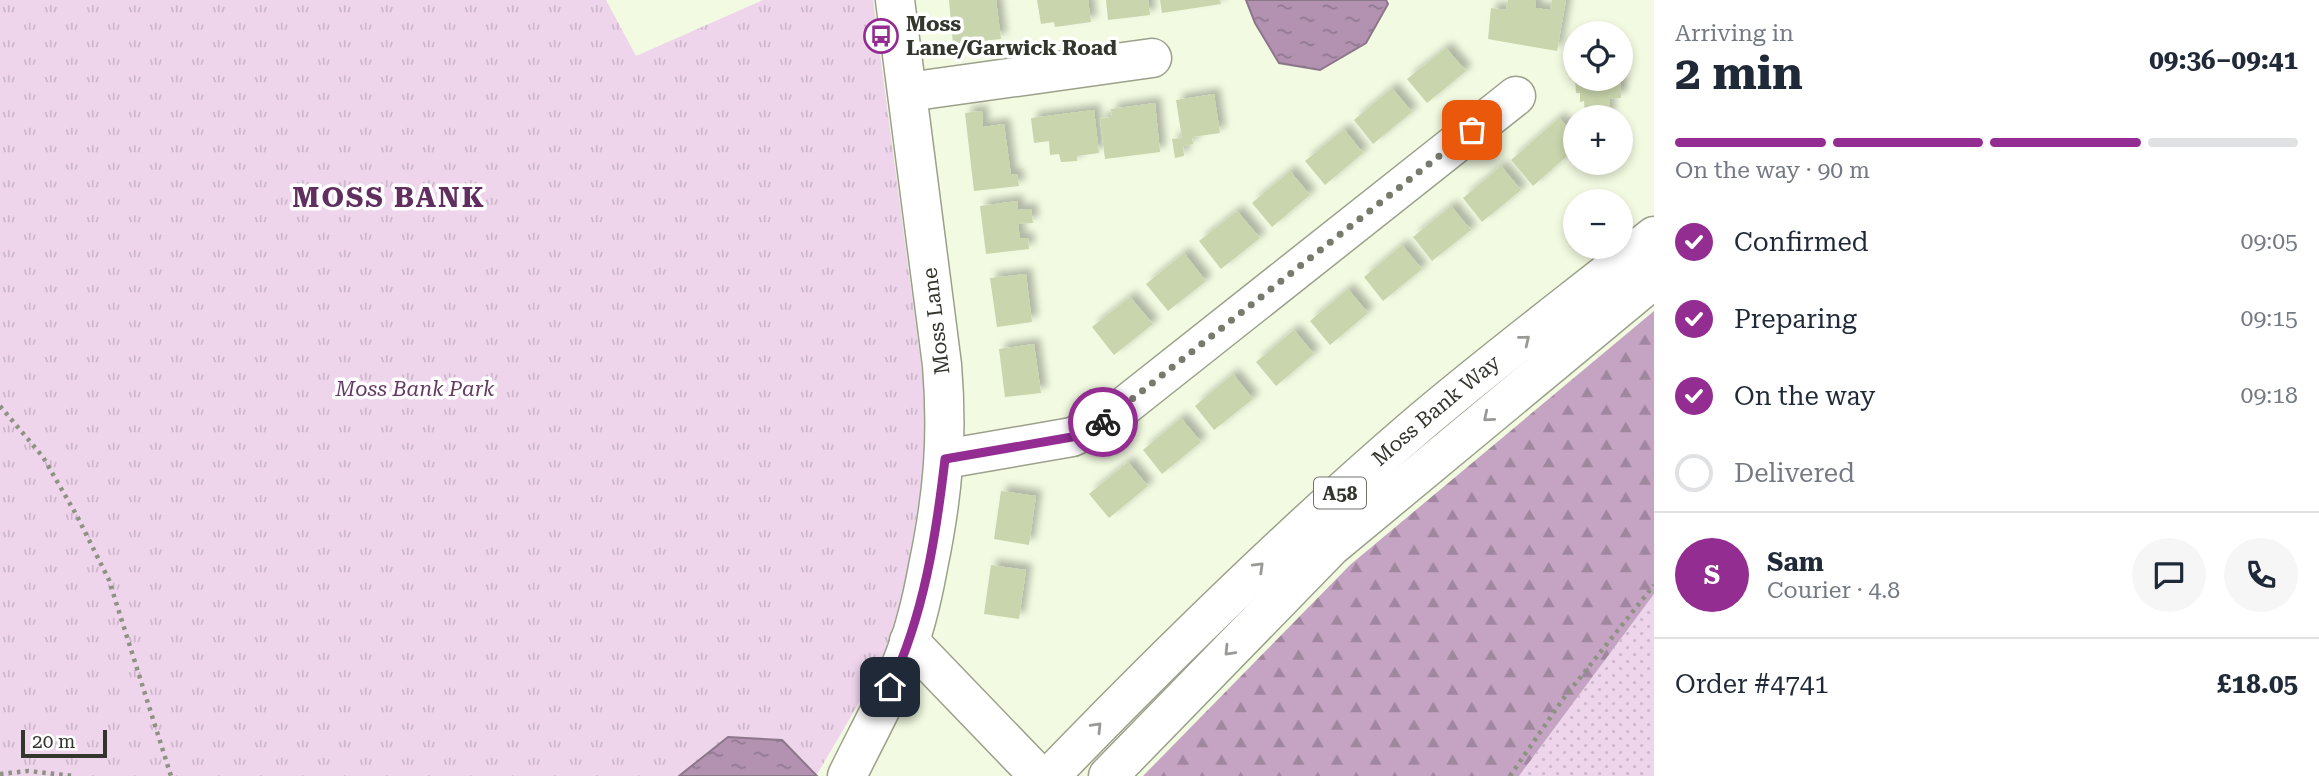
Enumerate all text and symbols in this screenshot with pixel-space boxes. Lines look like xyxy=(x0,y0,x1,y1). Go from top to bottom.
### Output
place label: Moss Lane/Garwick Road xyxy=(906,12,1117,60)
bus stop icon: Moss Lane/Garwick Road xyxy=(862,17,900,55)
text: Arriving in xyxy=(1675,20,1794,47)
map controls xyxy=(1563,21,1633,259)
button: locate xyxy=(1563,21,1633,91)
text: 09:36–09:41 xyxy=(2149,45,2298,75)
text: 2 min xyxy=(1675,46,1803,100)
pin xyxy=(1442,100,1502,160)
button: + xyxy=(1563,105,1633,175)
icon: bag xyxy=(1453,111,1491,149)
text: On the way · 90 m xyxy=(1675,157,1870,184)
district label: MOSS BANK xyxy=(292,181,486,214)
button: − xyxy=(1563,189,1633,259)
icon: check xyxy=(1675,223,1713,261)
text: Confirmed xyxy=(1734,227,1869,257)
text: 09:05 xyxy=(2241,228,2298,255)
street label: Moss Lane xyxy=(918,266,954,376)
icon: check xyxy=(1675,300,1713,338)
text: Preparing xyxy=(1734,304,1857,334)
text: 09:15 xyxy=(2241,305,2298,332)
one-way arrow xyxy=(1517,335,1529,348)
street label: Moss Bank Way xyxy=(1367,350,1505,471)
park label: Moss Bank Park xyxy=(335,377,495,401)
icon: check xyxy=(1675,377,1713,415)
text: On the way xyxy=(1734,381,1875,411)
text: 09:18 xyxy=(2241,382,2298,409)
courier xyxy=(1068,387,1138,457)
icon: bike xyxy=(1084,403,1122,441)
one-way arrow xyxy=(1484,408,1496,421)
text: Delivered xyxy=(1734,458,1855,488)
road number: A58 xyxy=(1314,478,1366,508)
button: chat xyxy=(2132,538,2206,612)
button: phone xyxy=(2224,538,2298,612)
text: Sam xyxy=(1767,547,1824,577)
text: S xyxy=(1704,560,1720,590)
one-way arrow xyxy=(1251,563,1264,576)
text: Courier · 4.8 xyxy=(1767,577,1900,604)
one-way arrow xyxy=(1225,643,1238,656)
pin xyxy=(860,657,920,717)
icon: home xyxy=(871,668,909,706)
text: Order #4741 xyxy=(1675,669,1829,699)
text: £18.05 xyxy=(2217,669,2298,699)
one-way arrow xyxy=(1089,722,1102,735)
scale bar xyxy=(21,727,107,759)
text: 20 m xyxy=(32,730,75,753)

